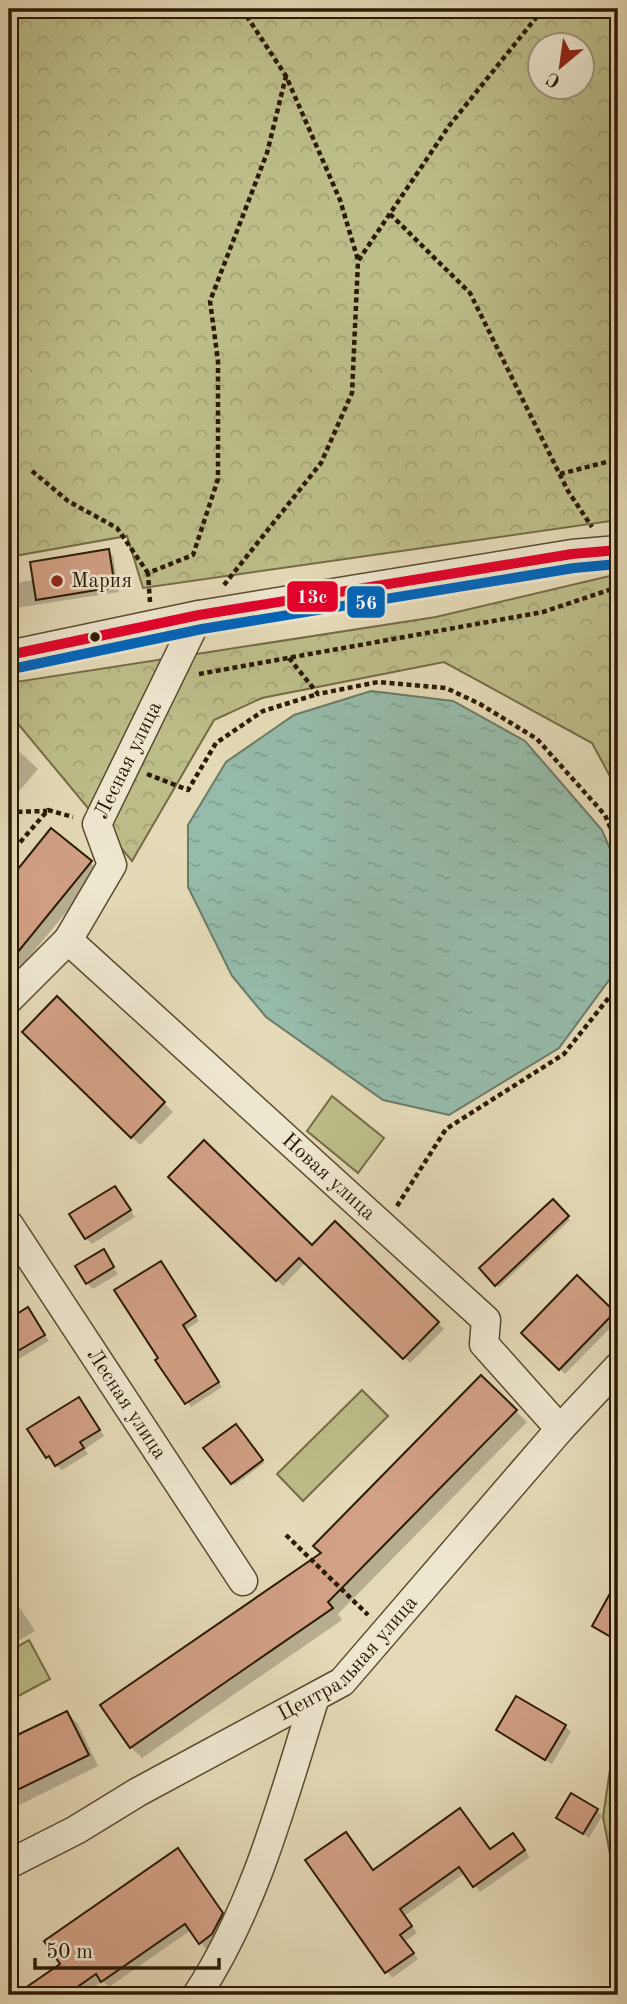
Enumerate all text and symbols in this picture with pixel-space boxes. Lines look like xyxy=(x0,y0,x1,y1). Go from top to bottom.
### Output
north arrow xyxy=(526,32,596,102)
text: С xyxy=(544,67,564,90)
place label: Мария xyxy=(71,571,132,592)
marker: Мария xyxy=(49,573,65,589)
line badge: 13с xyxy=(286,580,339,613)
line badge: 56 xyxy=(346,585,386,619)
text: 13с xyxy=(297,589,328,608)
text: 56 xyxy=(355,595,377,614)
unlabelled marker xyxy=(88,630,102,644)
street label: Лесная улица xyxy=(91,698,166,822)
street label: Новая улица xyxy=(278,1129,379,1224)
street label: Лесная улица xyxy=(83,1345,170,1463)
street label: Центральная улица xyxy=(274,1592,422,1725)
scale bar xyxy=(35,1927,219,1971)
text: 50 m xyxy=(46,1942,93,1963)

